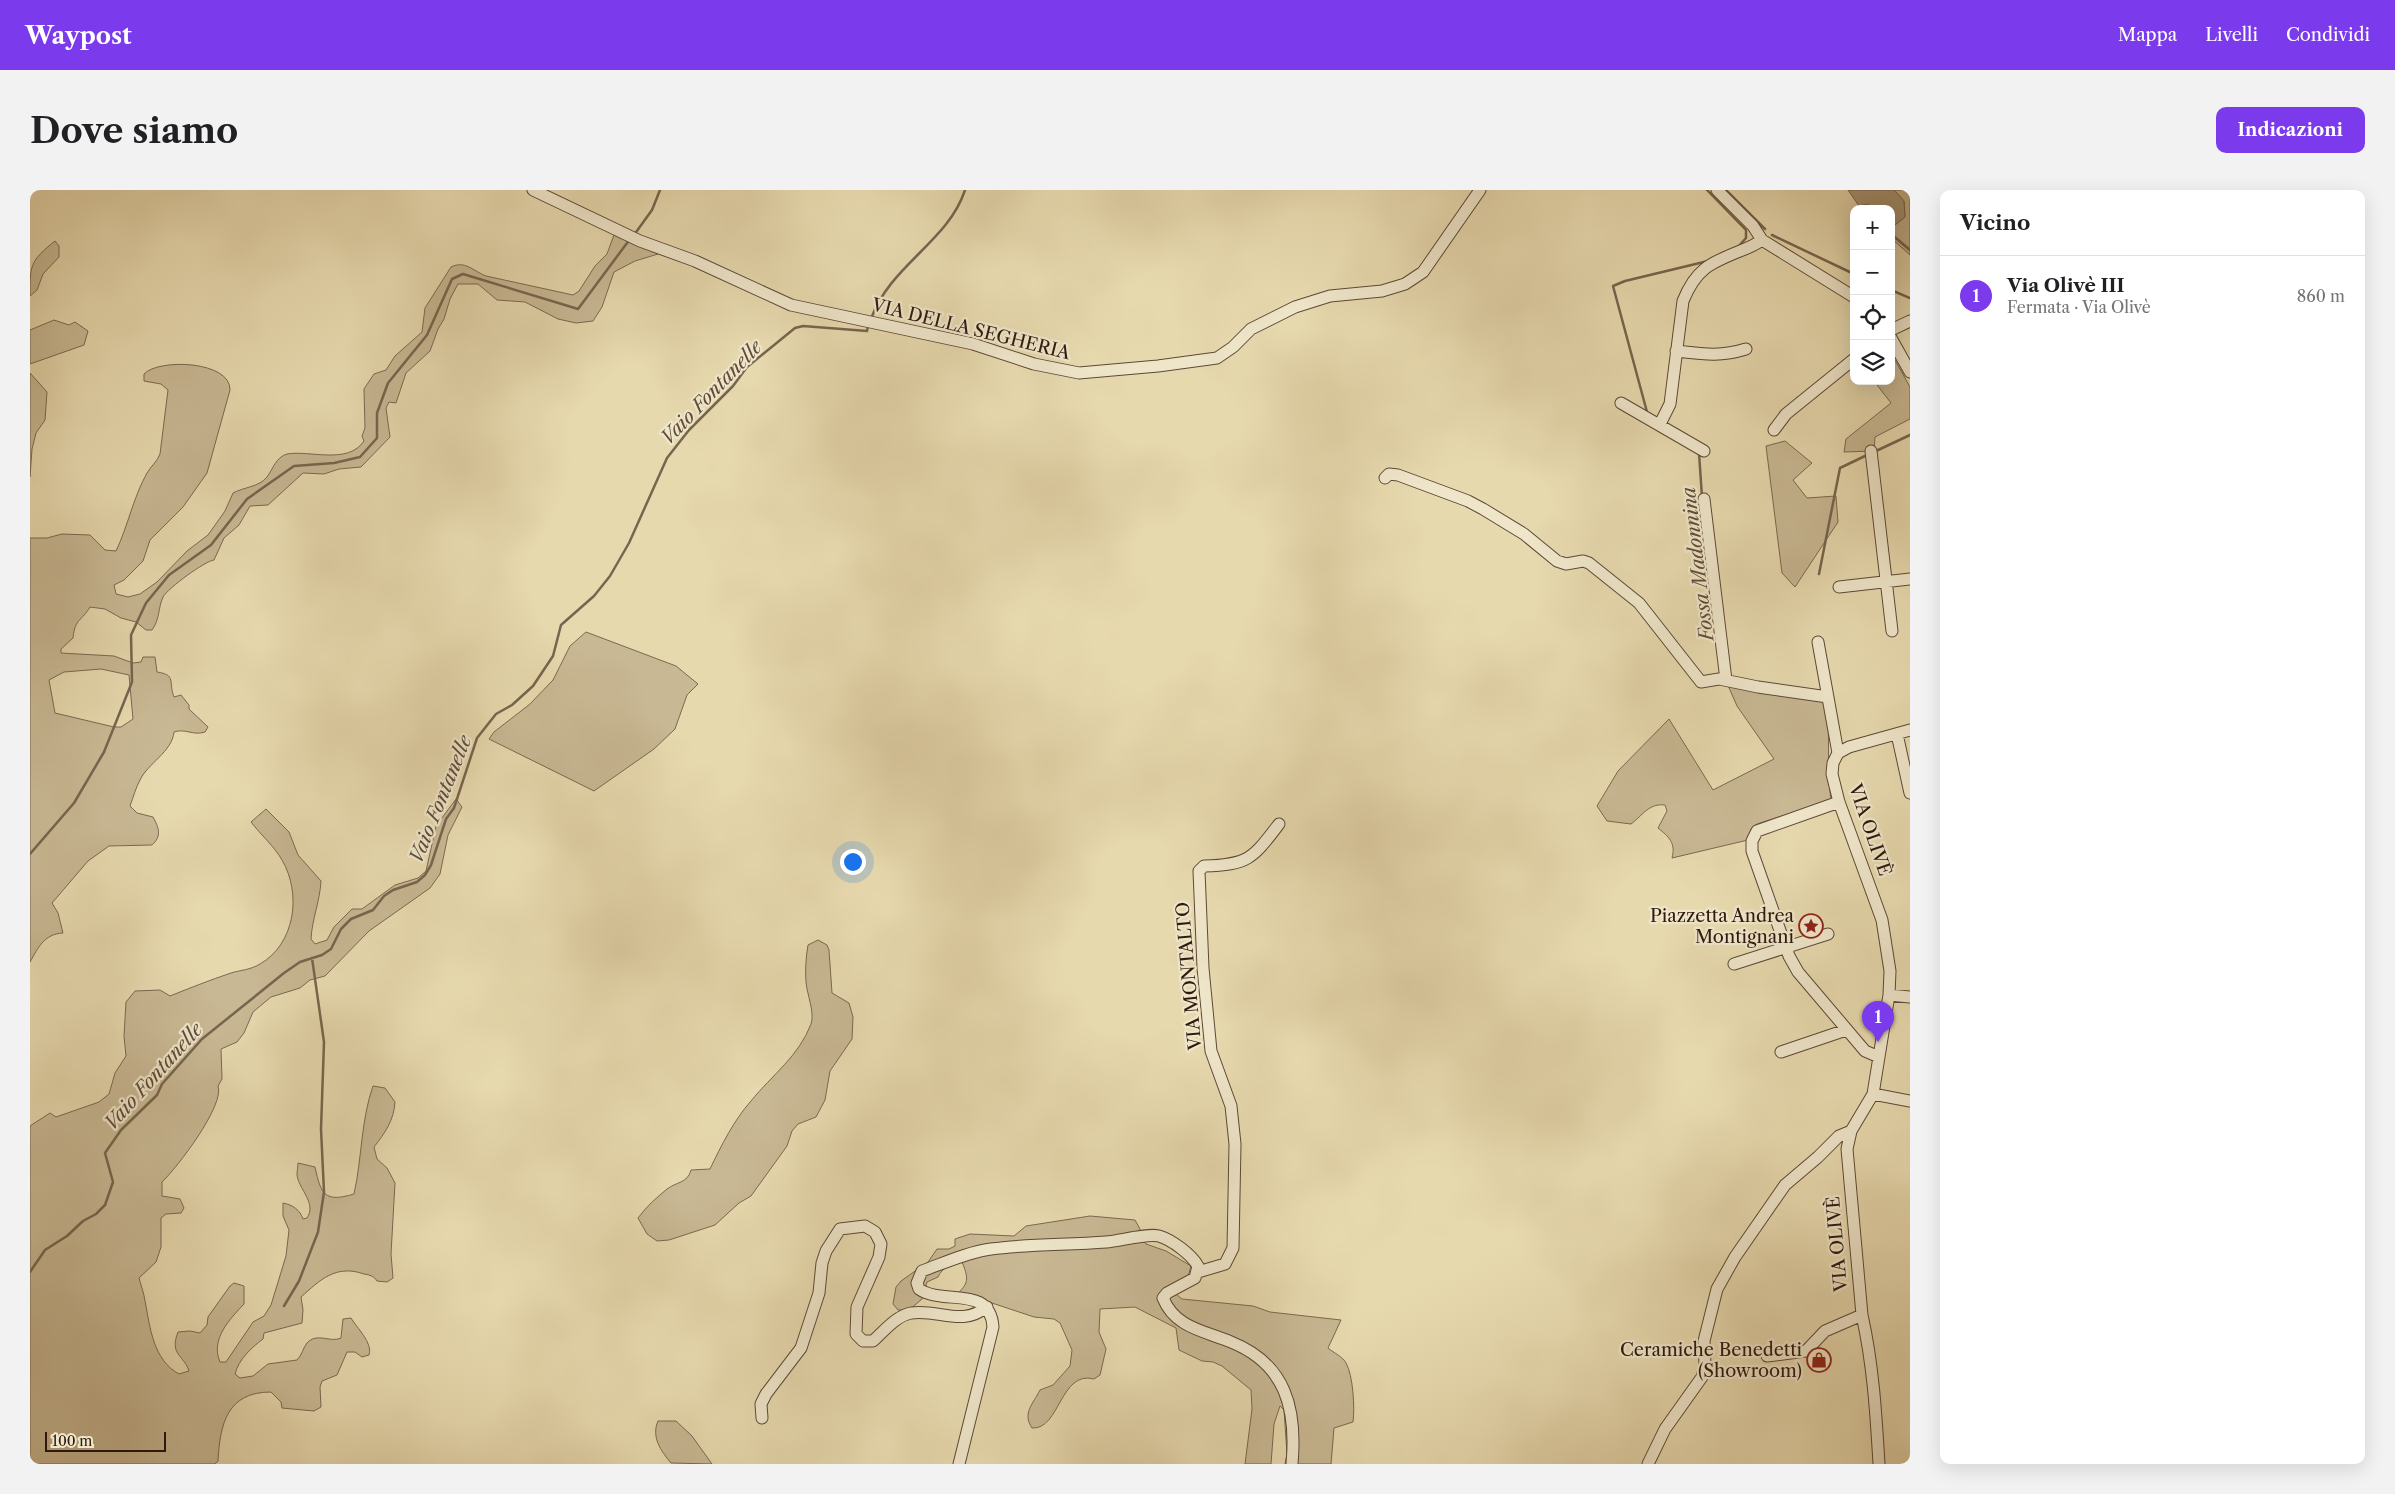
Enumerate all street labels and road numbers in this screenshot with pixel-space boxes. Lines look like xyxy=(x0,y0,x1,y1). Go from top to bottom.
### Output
street label: VIA DELLA SEGHERIA xyxy=(868,293,1073,364)
street label: VIA OLIVÈ xyxy=(1844,780,1897,879)
street label: VIA MONTALTO xyxy=(1172,901,1207,1052)
street label: VIA OLIVÈ xyxy=(1821,1195,1852,1294)

